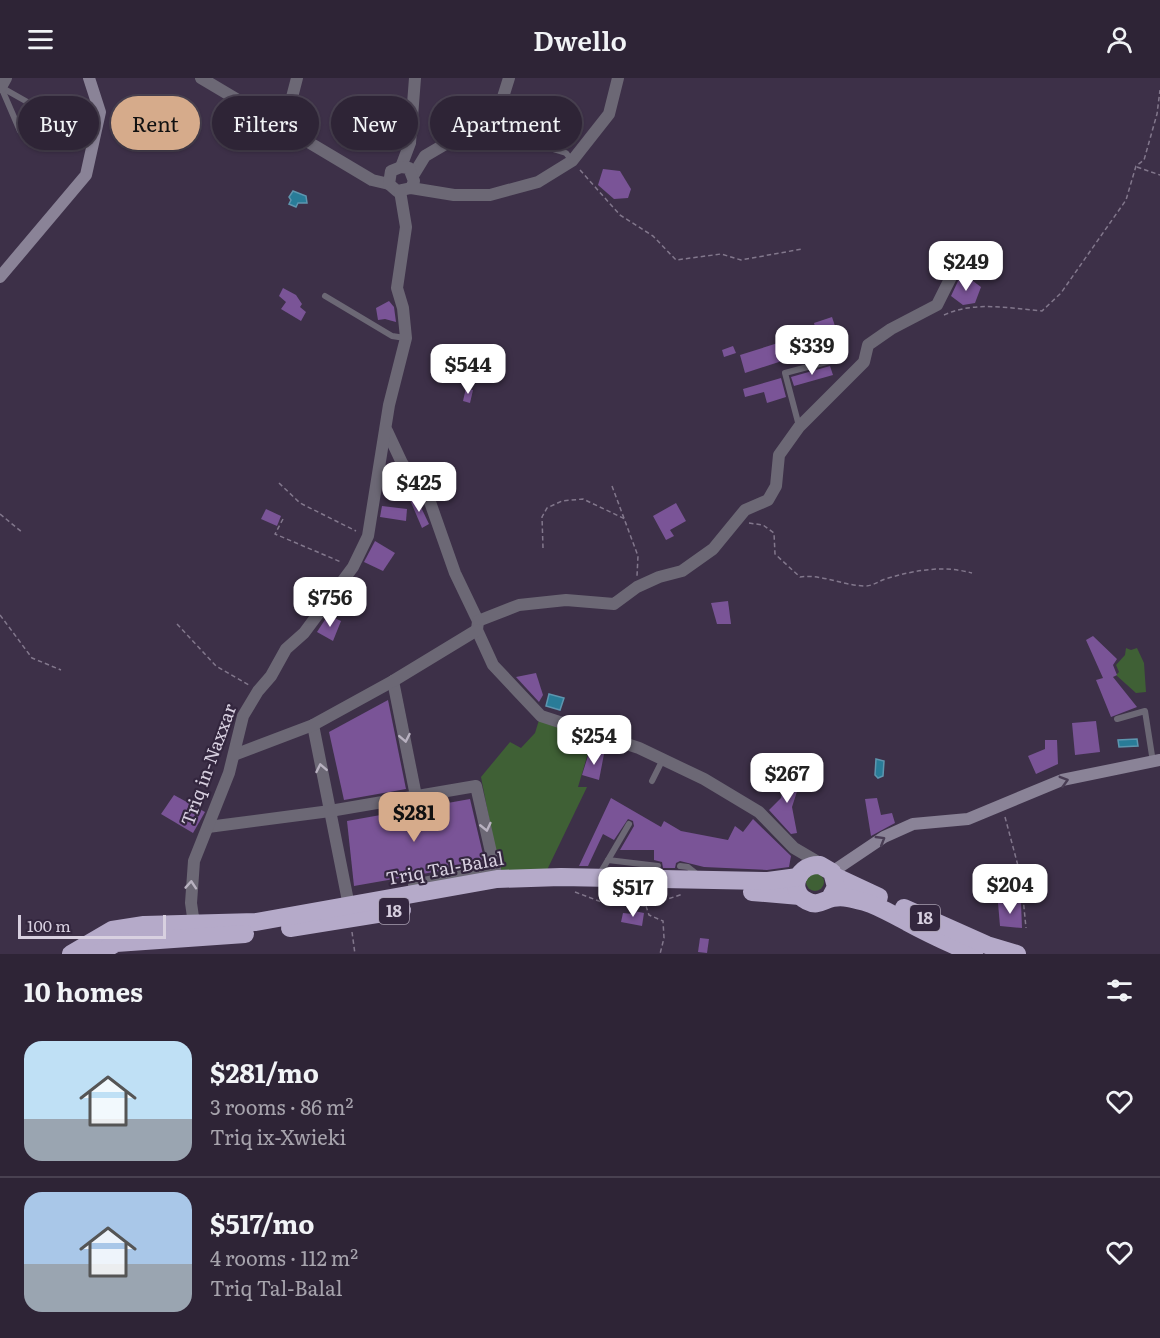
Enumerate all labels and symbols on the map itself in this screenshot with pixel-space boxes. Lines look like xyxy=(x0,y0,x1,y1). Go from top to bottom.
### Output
pin: $249 xyxy=(930,241,1002,292)
pin: $339 xyxy=(776,325,848,376)
pin: $544 xyxy=(432,344,504,395)
pin: $425 xyxy=(383,462,455,513)
pin: $756 xyxy=(294,577,366,628)
street label: Triq in-Naxxar xyxy=(173,699,242,829)
pin: $254 xyxy=(558,715,630,766)
one-way arrow xyxy=(398,733,411,743)
pin: $267 xyxy=(751,753,823,804)
one-way arrow xyxy=(315,763,328,773)
one-way arrow xyxy=(1059,775,1069,788)
pin: $281 xyxy=(378,792,450,843)
one-way arrow xyxy=(478,822,491,832)
one-way arrow xyxy=(875,835,885,847)
street label: Triq Tal-Balal xyxy=(384,844,506,891)
pin: $204 xyxy=(974,864,1046,915)
pin: $517 xyxy=(597,867,669,918)
one-way arrow xyxy=(185,881,198,890)
road number: 18 xyxy=(379,898,409,924)
road number: 18 xyxy=(910,905,940,931)
scale bar xyxy=(18,912,166,940)

